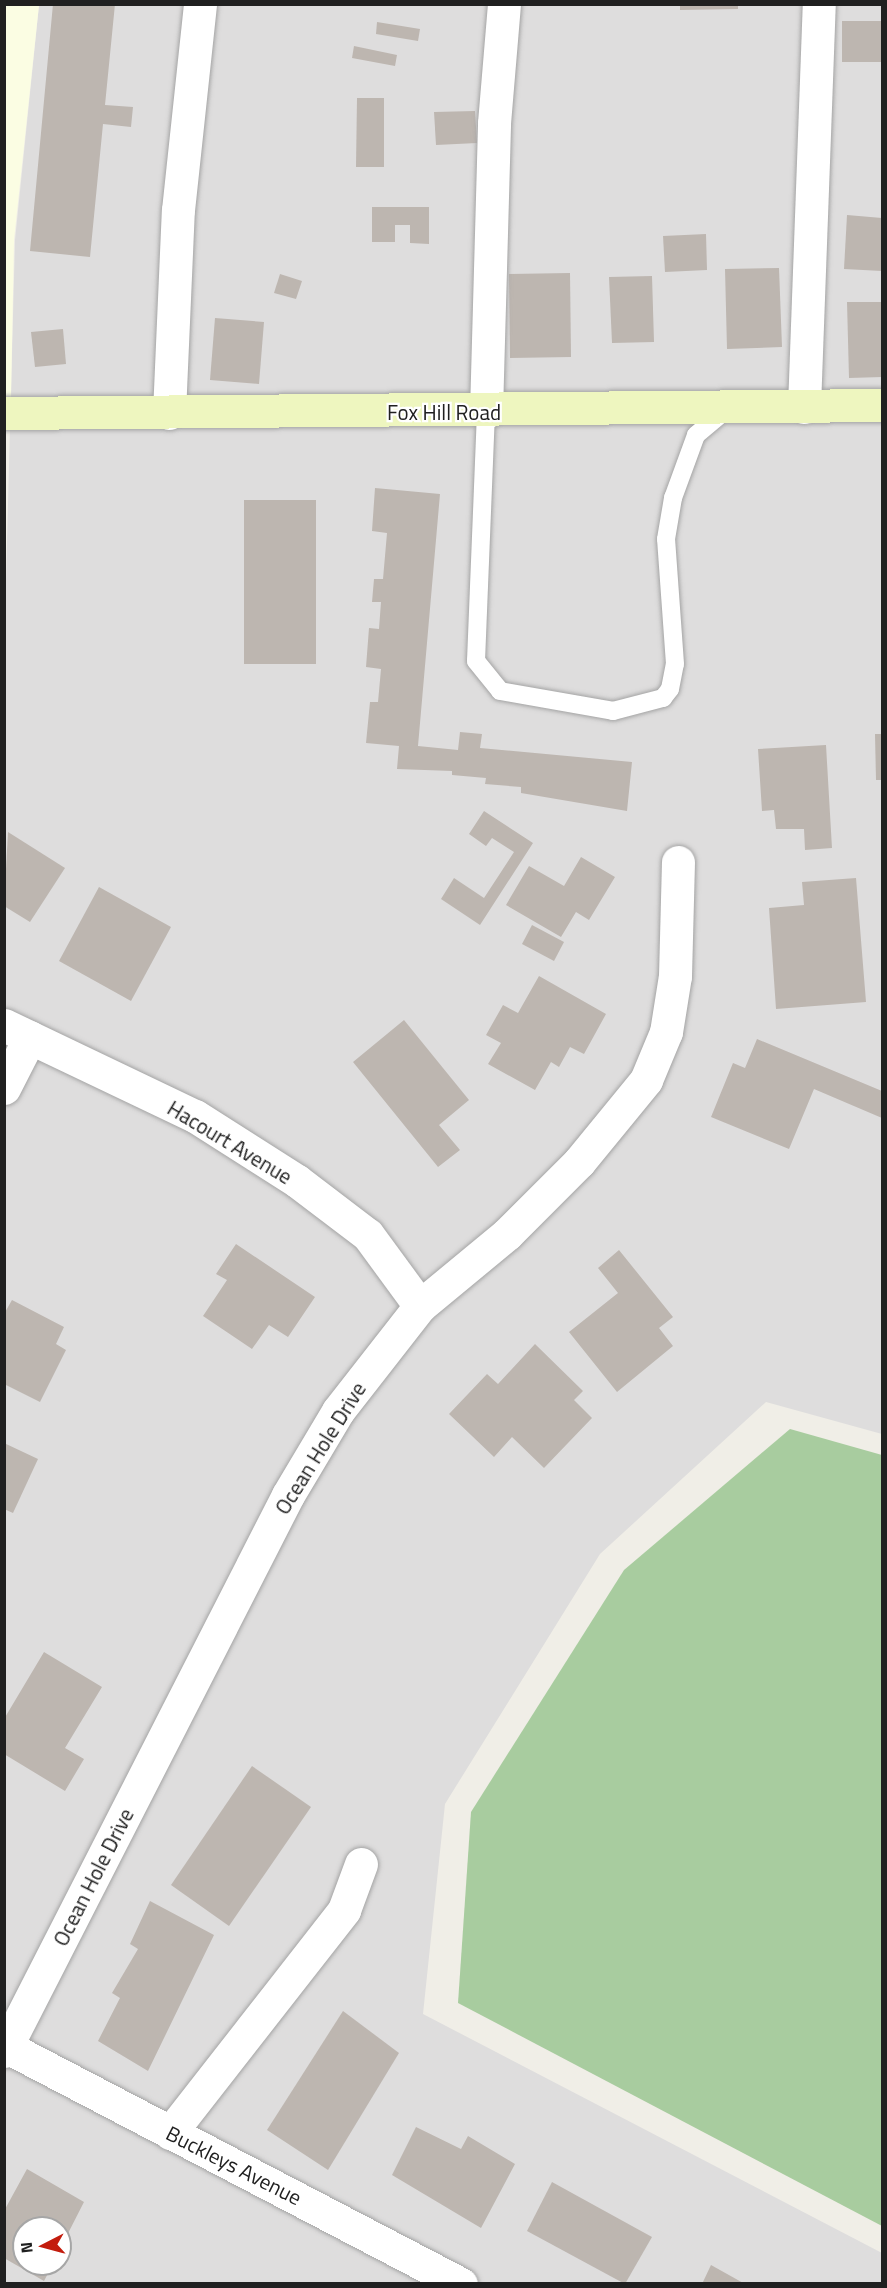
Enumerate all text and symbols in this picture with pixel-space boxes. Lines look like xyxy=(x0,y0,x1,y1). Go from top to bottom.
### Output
street label: Fox Hill Road xyxy=(387,399,501,425)
street label: Hacourt Avenue xyxy=(163,1095,297,1189)
street label: Ocean Hole Drive xyxy=(269,1377,371,1519)
street label: Ocean Hole Drive xyxy=(47,1804,139,1950)
street label: Buckleys Avenue xyxy=(162,2120,306,2210)
north arrow xyxy=(12,2216,72,2276)
text: N xyxy=(14,2241,39,2254)

